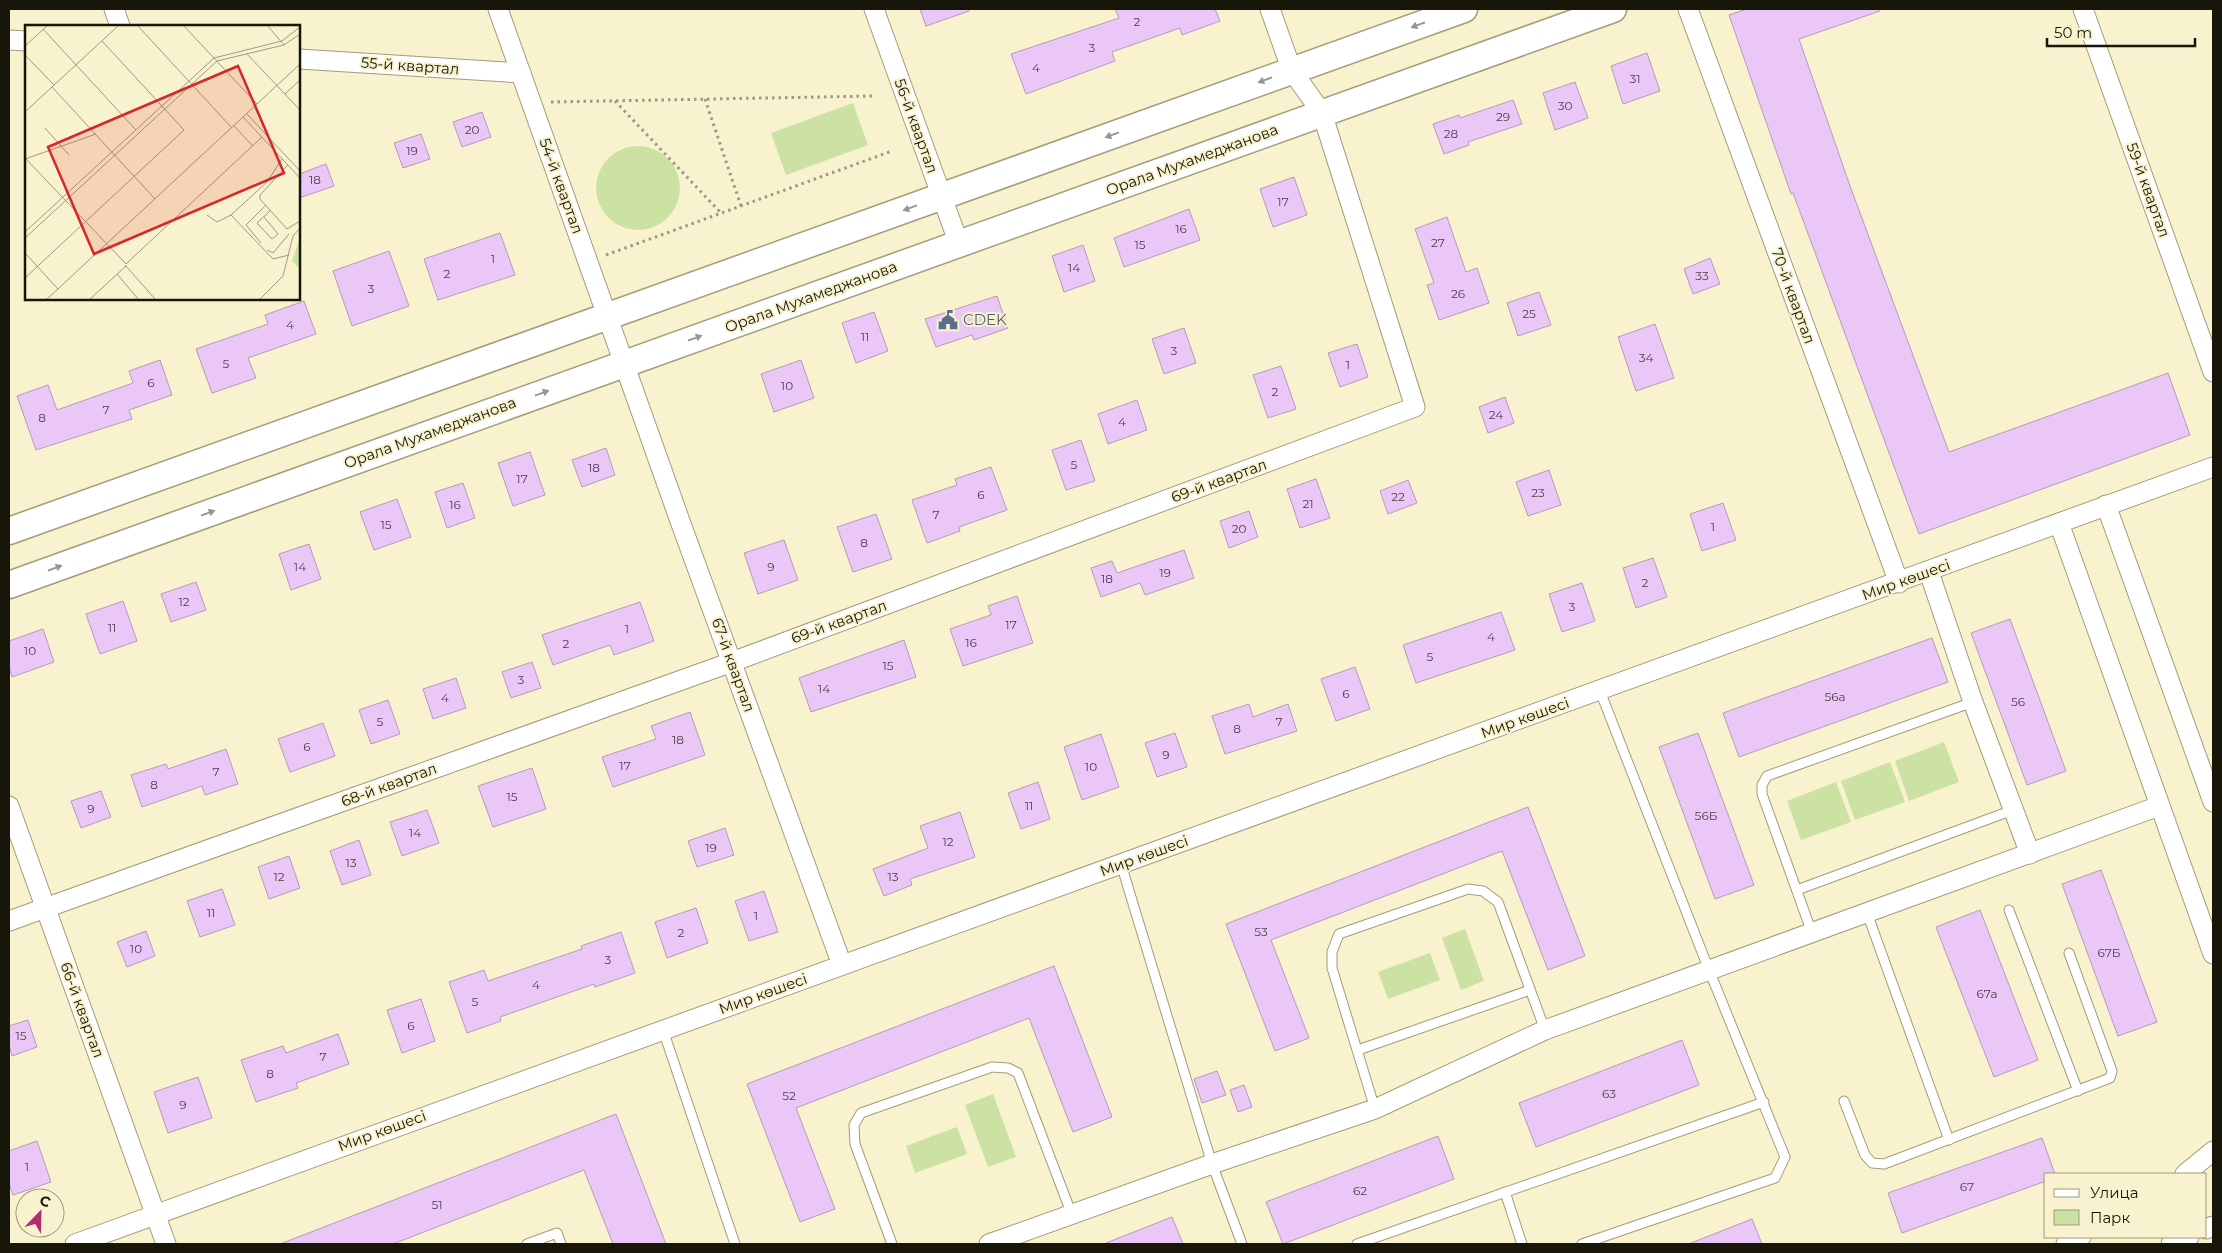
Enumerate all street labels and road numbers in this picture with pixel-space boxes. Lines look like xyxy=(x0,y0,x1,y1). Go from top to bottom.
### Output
street label: 55-й квартал xyxy=(360,53,460,78)
street label: 56-й квартал xyxy=(891,76,942,176)
street label: Орала Мухамеджанова xyxy=(1103,119,1281,200)
street label: 54-й квартал xyxy=(535,135,588,236)
street label: 59-й квартал xyxy=(2123,140,2174,240)
street label: 70-й квартал xyxy=(1767,245,1820,346)
street label: Орала Мухамеджанова xyxy=(722,256,900,337)
street label: Орала Мухамеджанова xyxy=(341,392,519,473)
street label: 69-й квартал xyxy=(1168,454,1269,507)
street label: Мир көшесі xyxy=(1859,555,1953,604)
street label: 69-й квартал xyxy=(788,595,889,648)
street label: 67-й квартал xyxy=(708,615,759,715)
street label: Мир көшесі xyxy=(1478,693,1572,742)
street label: 68-й квартал xyxy=(338,758,439,811)
street label: Мир көшесі xyxy=(1097,831,1191,880)
street label: 66-й квартал xyxy=(56,959,109,1060)
street label: Мир көшесі xyxy=(716,969,810,1018)
street label: Мир көшесі xyxy=(335,1106,429,1155)

